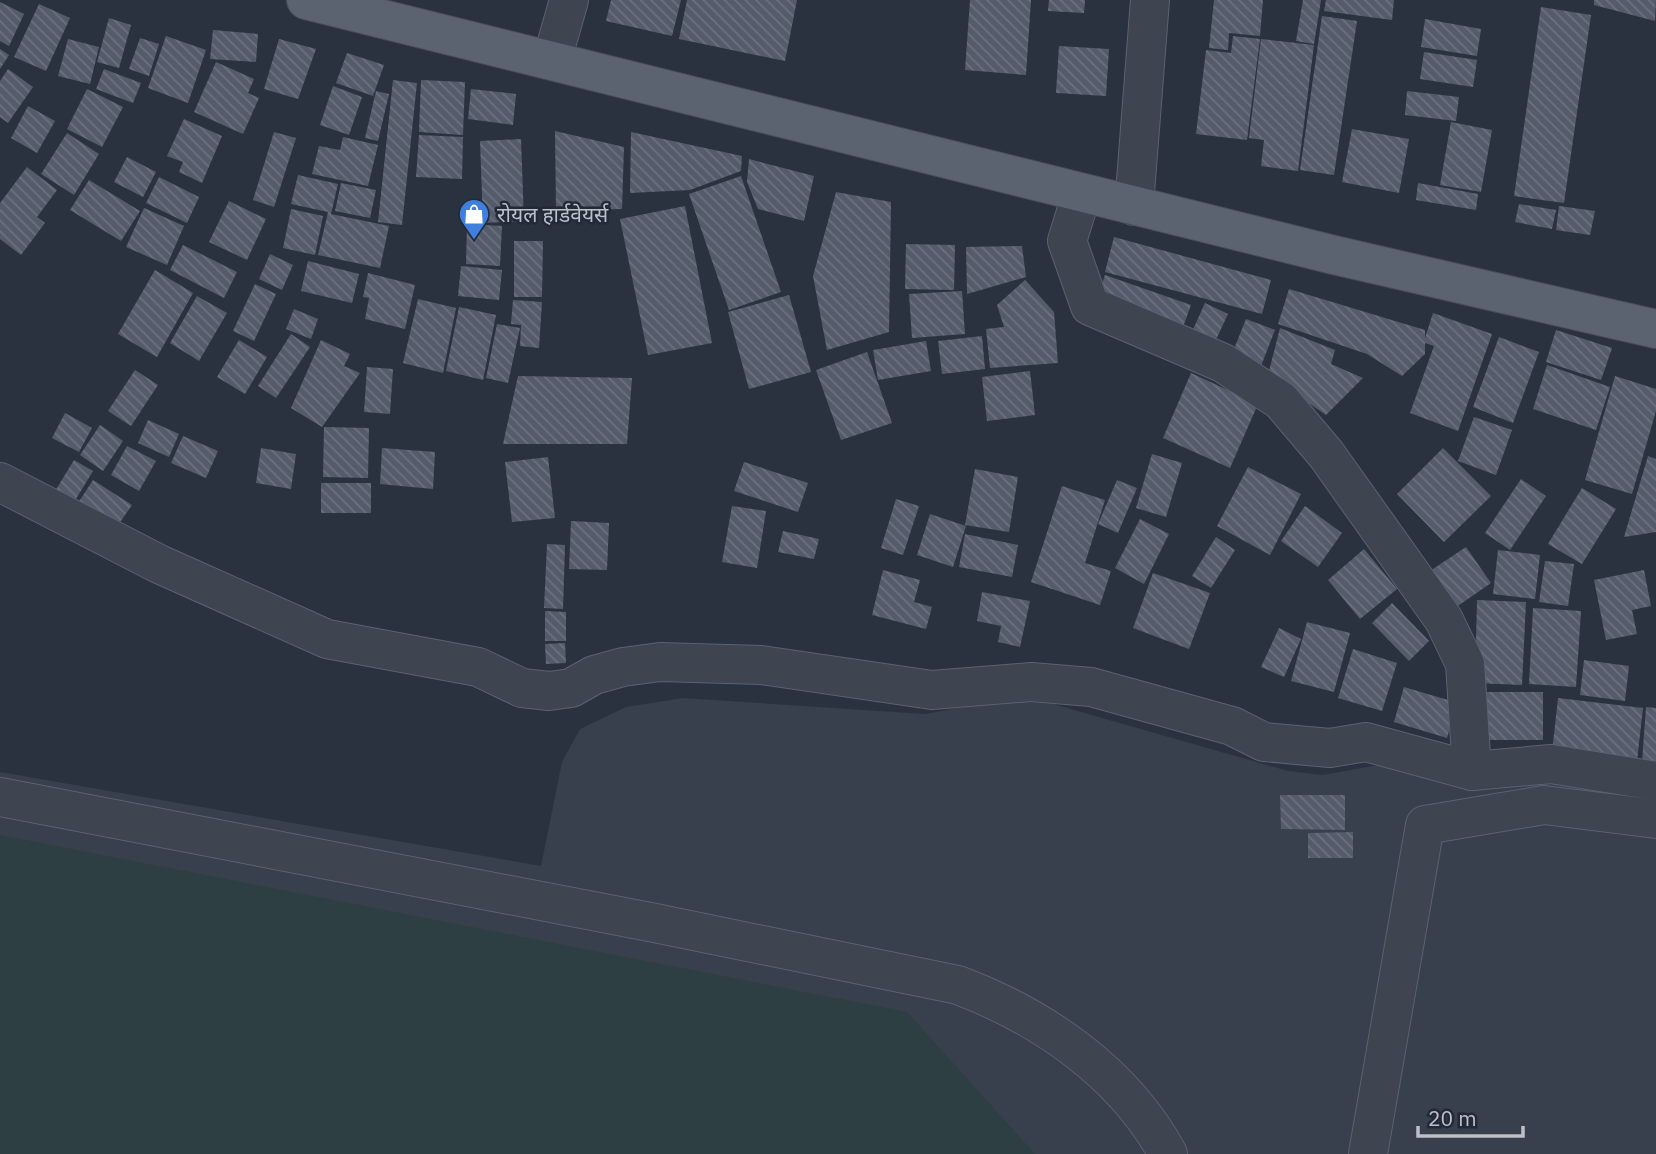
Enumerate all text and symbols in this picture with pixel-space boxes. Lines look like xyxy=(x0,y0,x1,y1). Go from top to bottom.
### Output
shop icon: रोयल हार्डवेयर्स xyxy=(457,197,491,241)
place label: रोयल हार्डवेयर्स xyxy=(497,200,609,228)
scale bar xyxy=(1418,1094,1523,1138)
text: 20 m xyxy=(1428,1104,1477,1132)

